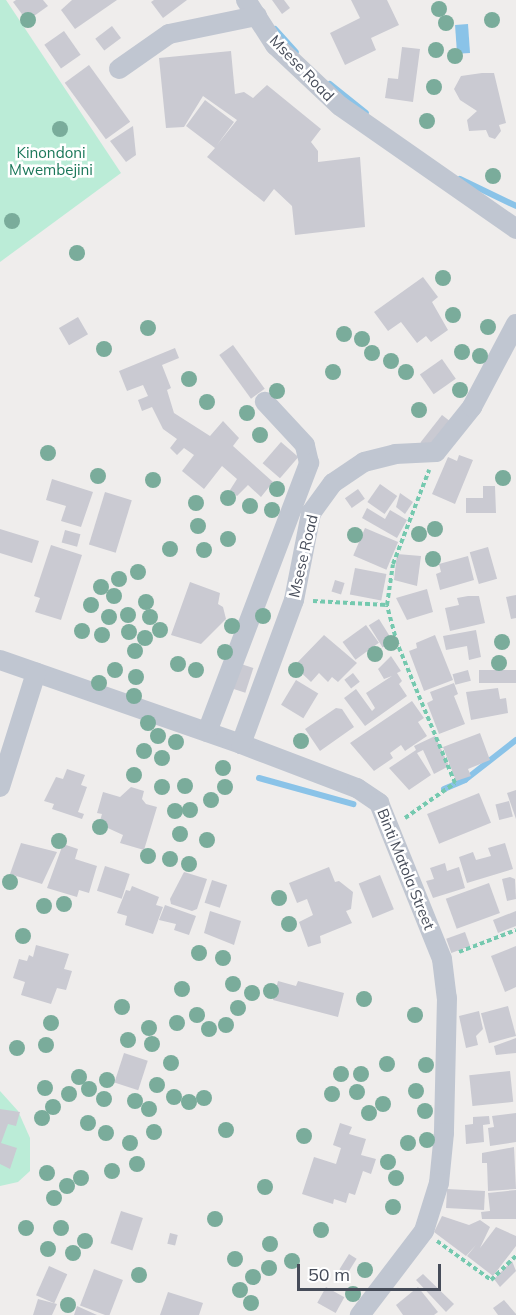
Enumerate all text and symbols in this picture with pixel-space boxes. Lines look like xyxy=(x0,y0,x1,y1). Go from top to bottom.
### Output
street label: Msese Road xyxy=(266,31,338,105)
park label: Kinondoni Mwembejini xyxy=(9,143,93,178)
street label: Msese Road xyxy=(285,513,321,599)
street label: Binti Matola Street xyxy=(374,806,438,932)
scale bar xyxy=(300,1252,444,1290)
text: 50 m xyxy=(308,1263,350,1286)

